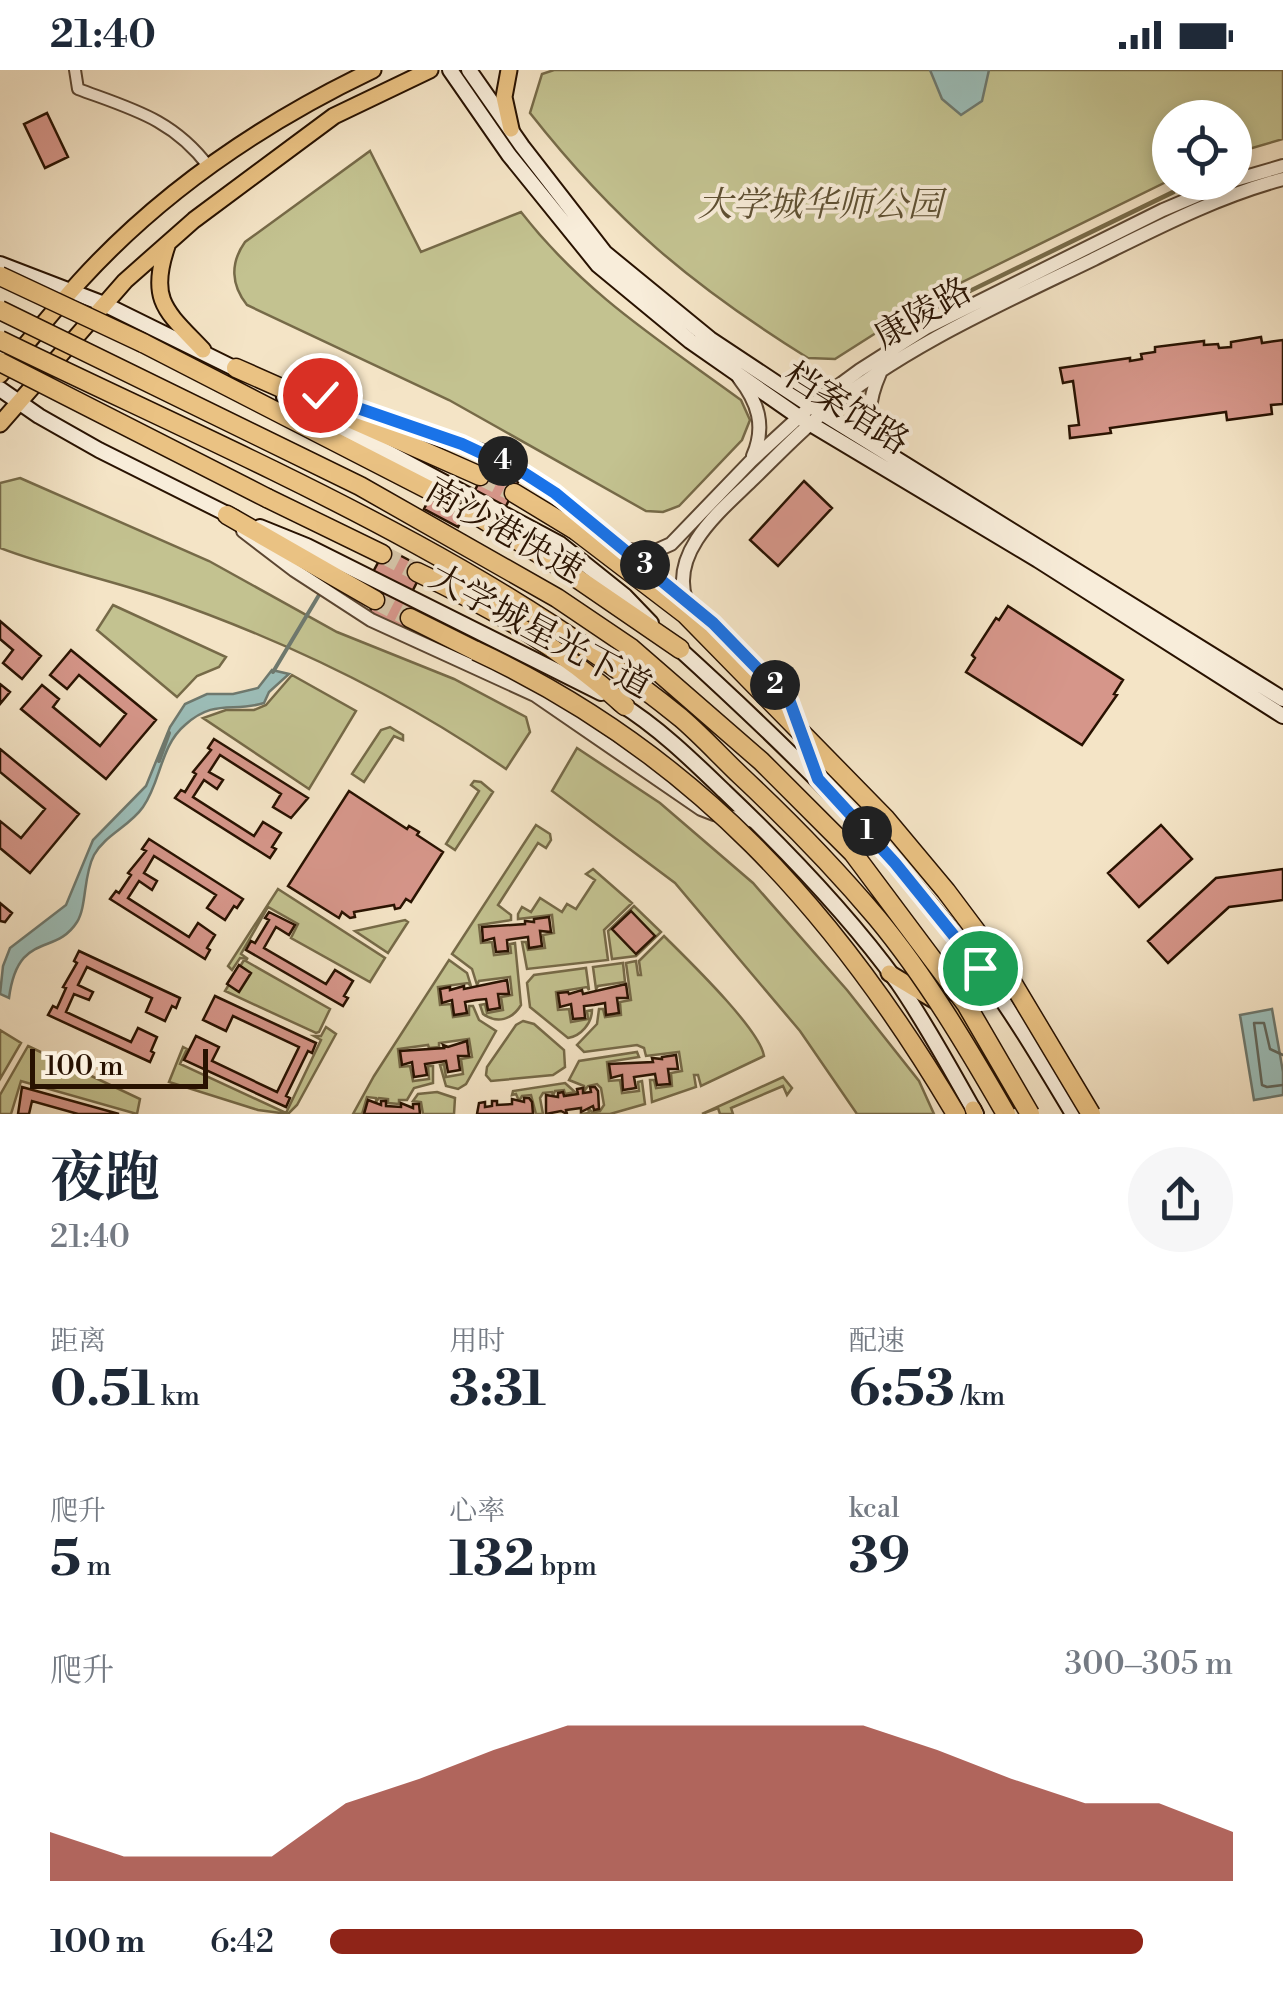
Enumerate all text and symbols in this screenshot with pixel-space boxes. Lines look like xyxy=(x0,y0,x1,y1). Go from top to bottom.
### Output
text: 21:40 xyxy=(50,12,156,59)
map controls xyxy=(1152,100,1252,200)
button: locate xyxy=(1152,100,1252,200)
park label: 大学城华师公园 xyxy=(697,184,947,227)
street label: 康陵路 xyxy=(867,269,979,359)
pin xyxy=(278,353,363,438)
street label: 档案馆路 xyxy=(775,354,917,464)
icon: check xyxy=(293,368,348,423)
pin: 4 xyxy=(478,436,528,486)
text: 4 xyxy=(494,443,512,478)
street label: 南沙港快速 xyxy=(417,469,591,593)
pin: 3 xyxy=(620,540,670,590)
text: 3 xyxy=(637,547,653,582)
street label: 大学城星光下道 xyxy=(422,556,658,708)
pin: 2 xyxy=(750,660,800,710)
text: 2 xyxy=(766,667,784,702)
pin: 1 xyxy=(842,806,892,856)
text: 1 xyxy=(860,813,874,848)
pin xyxy=(938,926,1023,1011)
icon: arrive xyxy=(953,941,1008,996)
scale bar xyxy=(30,1044,208,1088)
text: 100 m xyxy=(45,1049,124,1084)
text: 夜跑 xyxy=(50,1145,160,1214)
button: share xyxy=(1128,1147,1233,1252)
text: 21:40 xyxy=(50,1217,130,1257)
text: 距离 xyxy=(50,1324,106,1359)
text: 用时 xyxy=(449,1324,505,1359)
text: 配速 xyxy=(849,1324,905,1359)
text: 0.51 xyxy=(50,1359,155,1421)
text: 3:31 xyxy=(449,1359,546,1421)
text: 6:53 xyxy=(849,1359,955,1421)
text: km xyxy=(155,1379,200,1414)
text: /km xyxy=(955,1379,1005,1414)
text: kcal xyxy=(849,1491,899,1526)
text: 爬升 xyxy=(50,1494,106,1529)
text: 心率 xyxy=(449,1494,505,1529)
text: 39 xyxy=(849,1526,910,1588)
text: 5 xyxy=(50,1529,81,1591)
text: 132 xyxy=(449,1529,535,1591)
text: m xyxy=(81,1549,111,1584)
text: bpm xyxy=(535,1549,597,1584)
text: 300–305 m xyxy=(1065,1644,1233,1684)
text: 爬升 xyxy=(50,1651,114,1691)
text: 100 m xyxy=(50,1922,145,1962)
text: 6:42 xyxy=(210,1922,274,1962)

